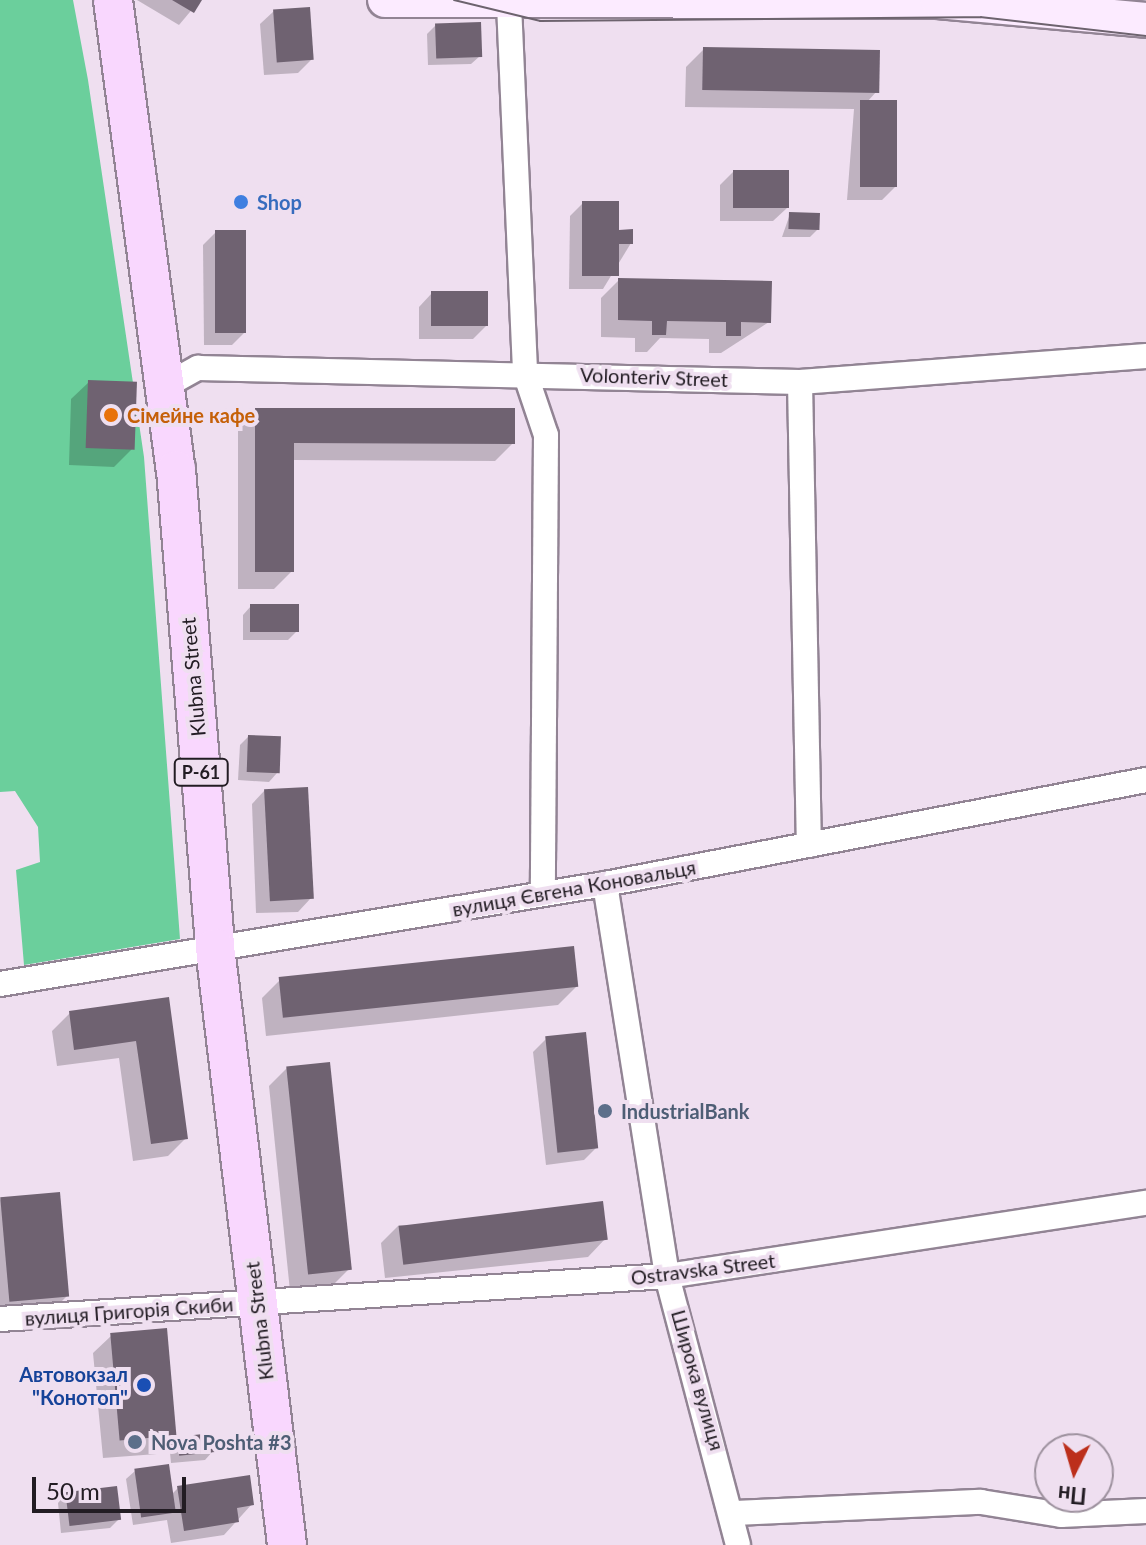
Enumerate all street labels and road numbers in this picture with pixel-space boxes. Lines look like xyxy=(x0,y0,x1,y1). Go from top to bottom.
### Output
street label: Volonteriv Street xyxy=(579,362,729,392)
street label: Klubna Street xyxy=(176,617,210,737)
road number: Р-61 xyxy=(173,758,229,786)
street label: вулиця Євгена Коновальця xyxy=(450,855,698,921)
street label: Ostravska Street xyxy=(629,1248,777,1290)
street label: Klubna Street xyxy=(240,1260,278,1382)
street label: вулиця Григорія Скиби xyxy=(24,1292,234,1330)
street label: Широка вулиця xyxy=(666,1307,730,1453)

